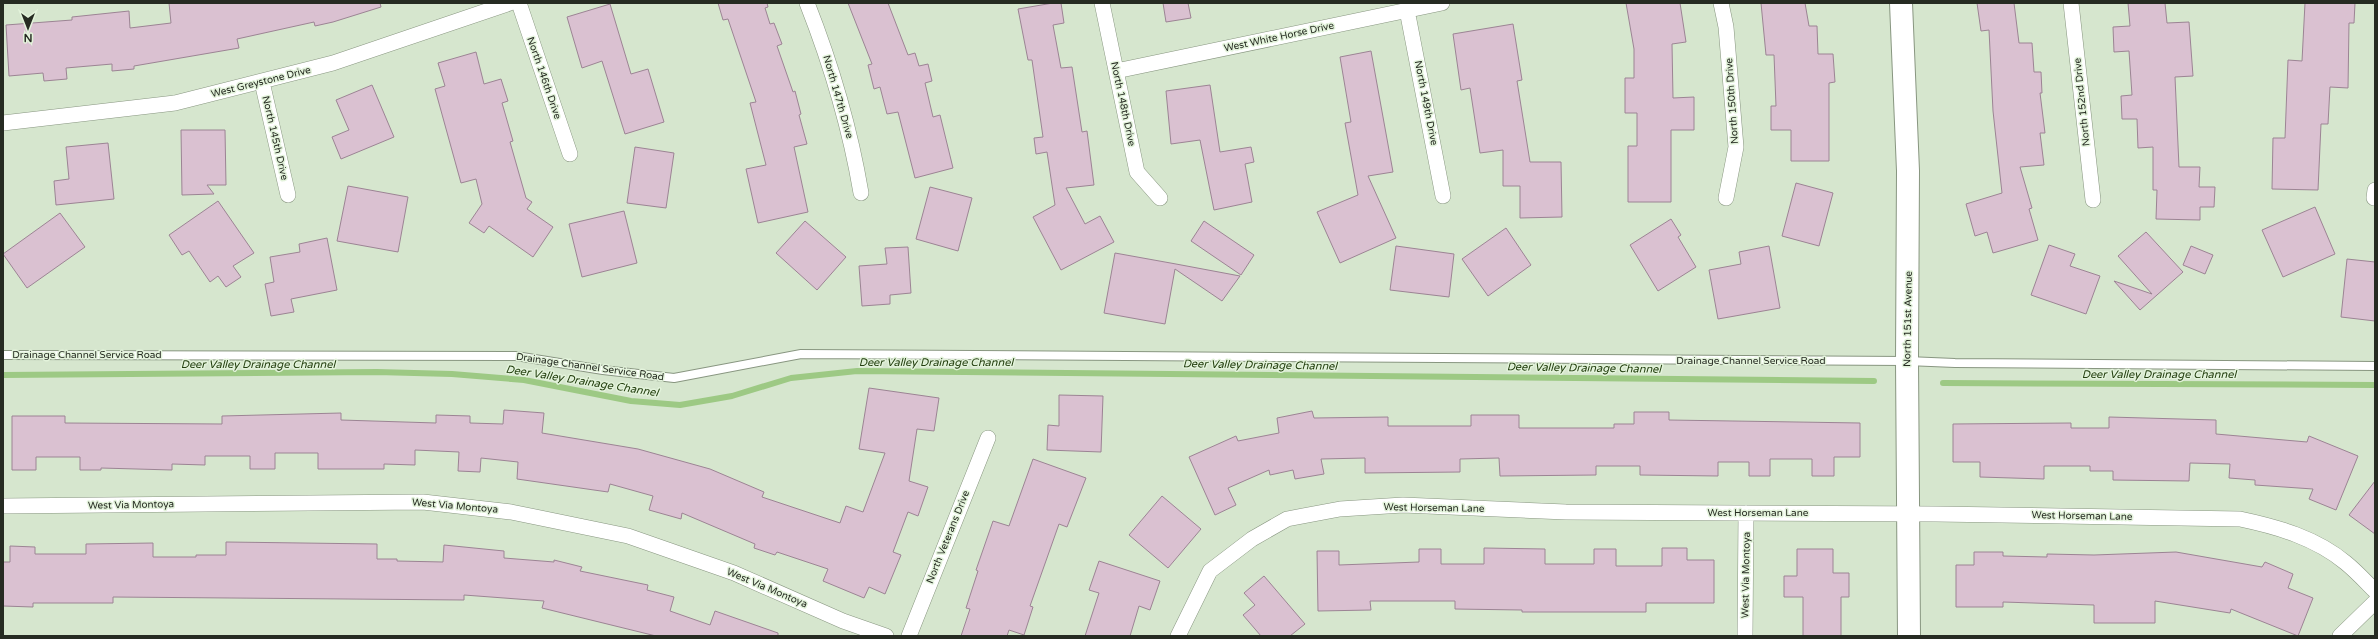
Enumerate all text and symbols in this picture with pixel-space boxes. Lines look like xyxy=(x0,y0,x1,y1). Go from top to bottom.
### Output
north arrow xyxy=(8,8,48,48)
street label: West White Horse Drive xyxy=(1223,19,1335,55)
text: N xyxy=(24,31,32,44)
street label: North 146th Drive xyxy=(524,35,564,121)
street label: North 147th Drive xyxy=(820,54,856,140)
street label: North 150th Drive xyxy=(1723,57,1741,144)
street label: North 152nd Drive xyxy=(2071,57,2093,147)
street label: North 149th Drive xyxy=(1412,59,1440,147)
street label: North 148th Drive xyxy=(1108,61,1138,148)
street label: West Greystone Drive xyxy=(210,64,312,100)
street label: North 145th Drive xyxy=(259,95,291,182)
street label: North 151st Avenue xyxy=(1901,271,1915,367)
street label: Drainage Channel Service Road xyxy=(12,349,162,361)
street label: Drainage Channel Service Road xyxy=(515,351,665,383)
street label: Drainage Channel Service Road xyxy=(1676,355,1826,367)
water label: Deer Valley Drainage Channel xyxy=(859,356,1014,369)
water label: Deer Valley Drainage Channel xyxy=(1183,357,1339,373)
water label: Deer Valley Drainage Channel xyxy=(181,358,336,371)
water label: Deer Valley Drainage Channel xyxy=(1507,360,1663,376)
water label: Deer Valley Drainage Channel xyxy=(505,363,660,400)
water label: Deer Valley Drainage Channel xyxy=(2082,368,2237,381)
street label: North Veterans Drive xyxy=(924,488,972,585)
street label: West Via Montoya xyxy=(411,496,499,516)
street label: West Via Montoya xyxy=(88,498,174,512)
street label: West Horseman Lane xyxy=(1383,501,1485,515)
street label: West Horseman Lane xyxy=(1708,507,1809,519)
street label: West Horseman Lane xyxy=(2031,509,2133,523)
street label: West Via Montoya xyxy=(1739,532,1753,618)
street label: West Via Montoya xyxy=(725,566,809,610)

